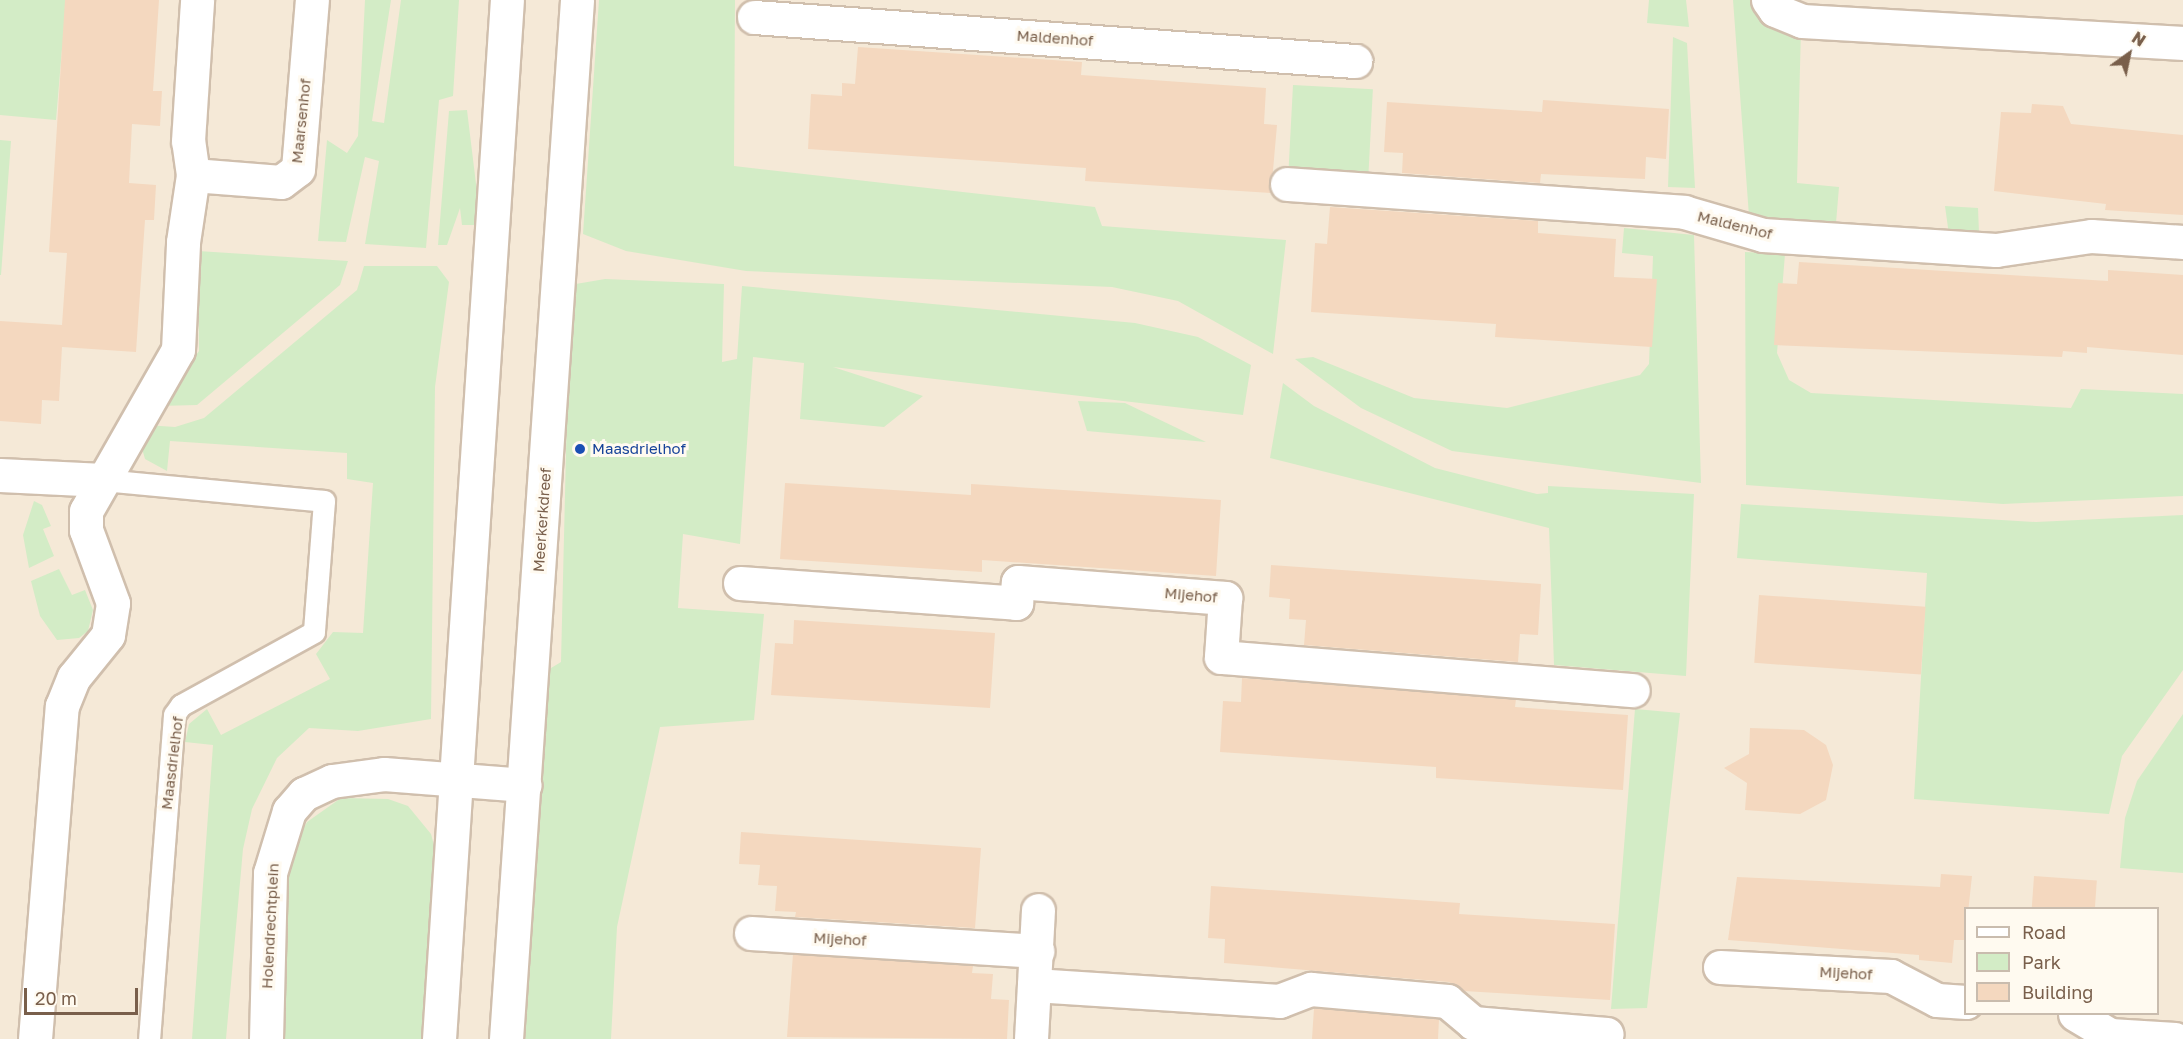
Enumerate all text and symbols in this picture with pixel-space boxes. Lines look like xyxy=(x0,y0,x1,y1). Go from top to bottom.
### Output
north arrow xyxy=(2099,24,2159,84)
street label: Maldenhof xyxy=(1016,26,1094,50)
text: N xyxy=(2128,27,2149,51)
street label: Maarsenhof xyxy=(288,78,314,164)
street label: Maldenhof xyxy=(1696,207,1774,243)
place label: Maasdrielhof xyxy=(592,440,686,458)
marker: Maasdrielhof xyxy=(573,442,587,456)
street label: Meerkerkdreef xyxy=(529,467,555,573)
street label: Mijehof xyxy=(1164,584,1218,606)
street label: Maasdrielhof xyxy=(157,715,187,811)
street label: Holendrechtplein xyxy=(258,863,282,989)
legend xyxy=(1964,907,2159,1015)
text: Road xyxy=(2022,921,2066,943)
street label: Mijehof xyxy=(813,929,867,949)
text: Park xyxy=(2022,951,2061,973)
street label: Mijehof xyxy=(1819,963,1873,983)
scale bar xyxy=(27,976,141,1014)
text: Building xyxy=(2022,981,2093,1003)
text: 20 m xyxy=(35,987,77,1009)

